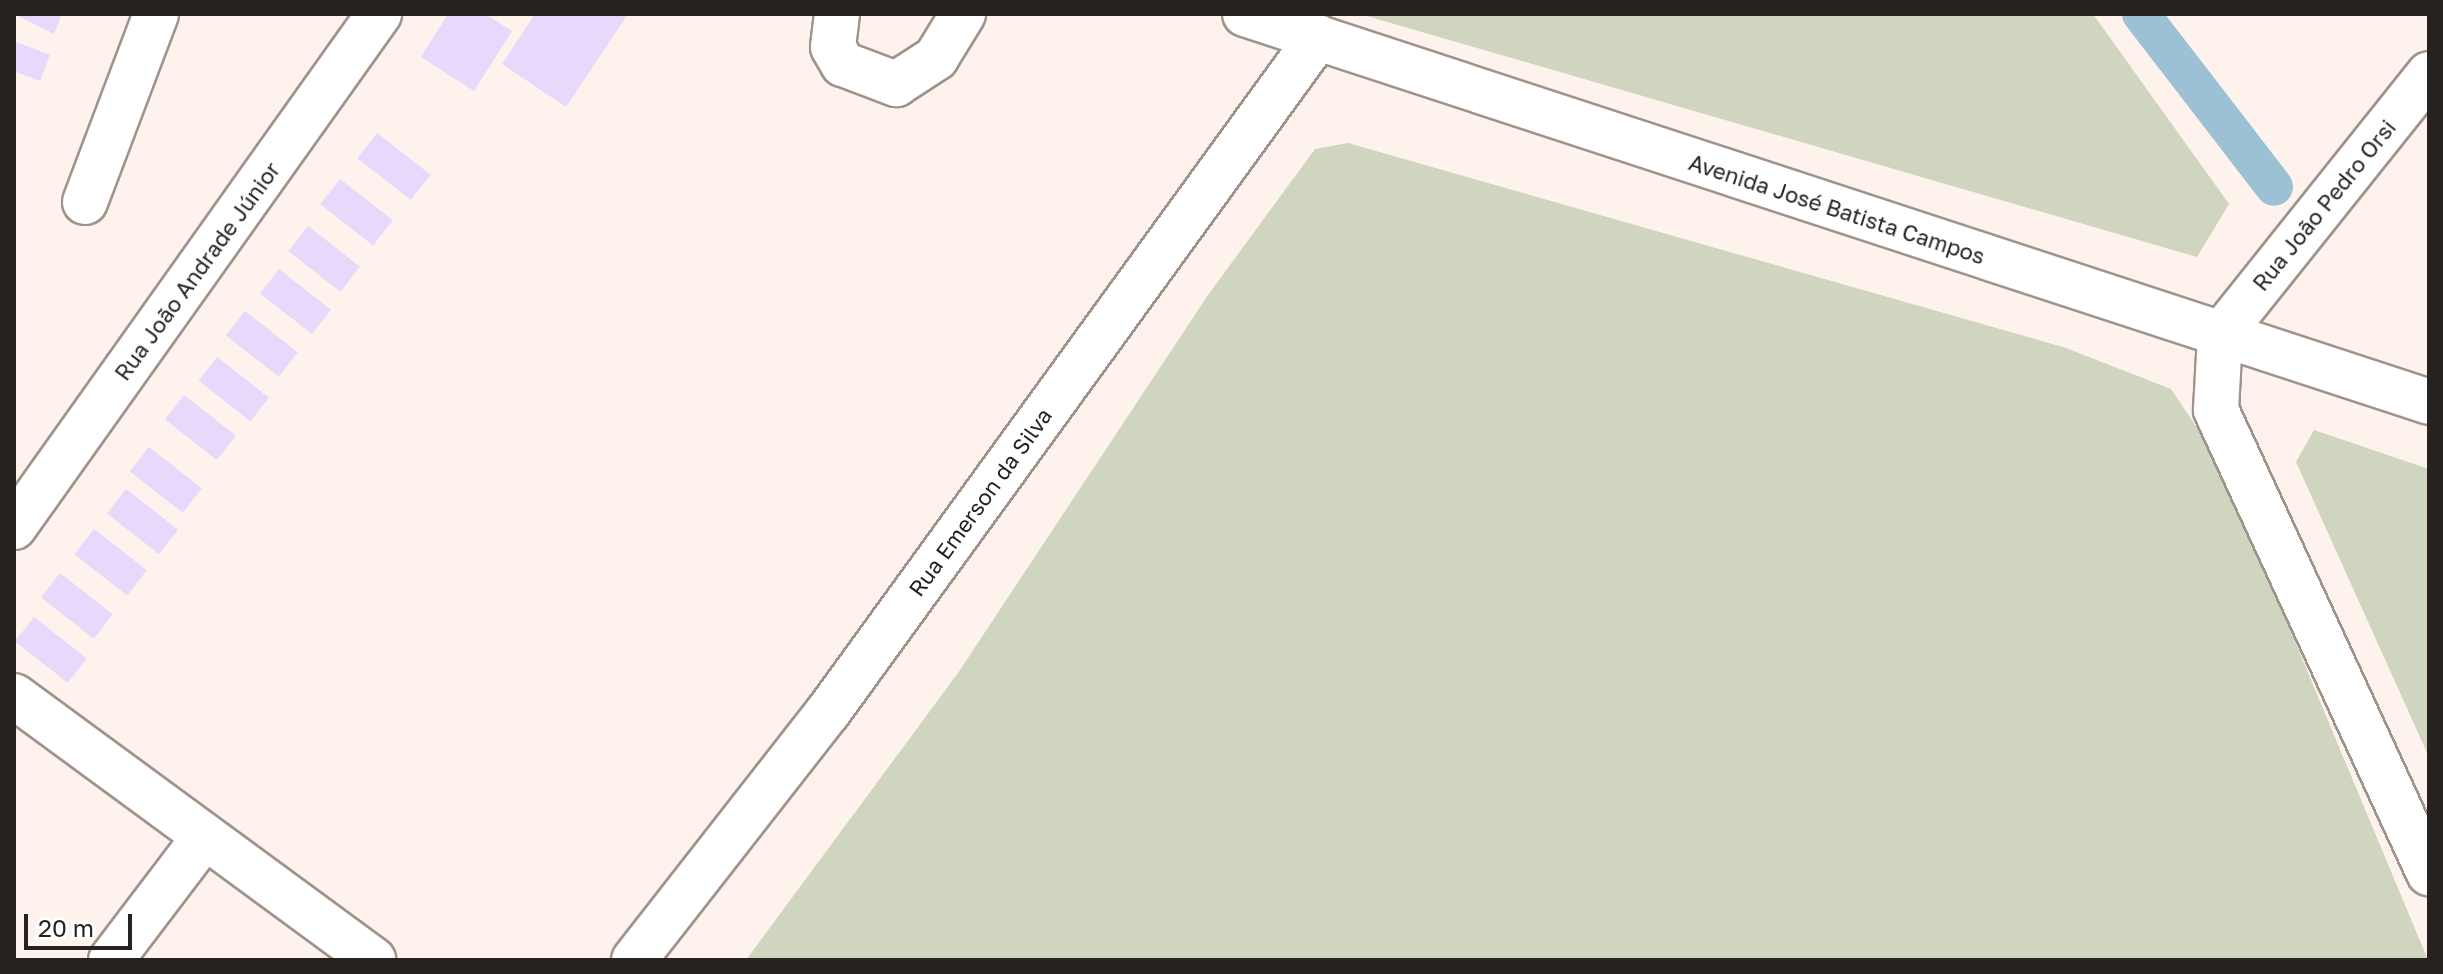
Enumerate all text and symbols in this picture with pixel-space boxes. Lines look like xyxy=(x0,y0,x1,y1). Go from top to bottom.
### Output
street label: Rua João Pedro Orsi xyxy=(2247,114,2401,296)
street label: Avenida José Batista Campos xyxy=(1686,149,1988,269)
street label: Rua João Andrade Júnior xyxy=(109,157,285,385)
street label: Rua Emerson da Silva xyxy=(903,403,1057,601)
scale bar xyxy=(28,898,136,948)
text: 20 m xyxy=(38,913,94,942)

